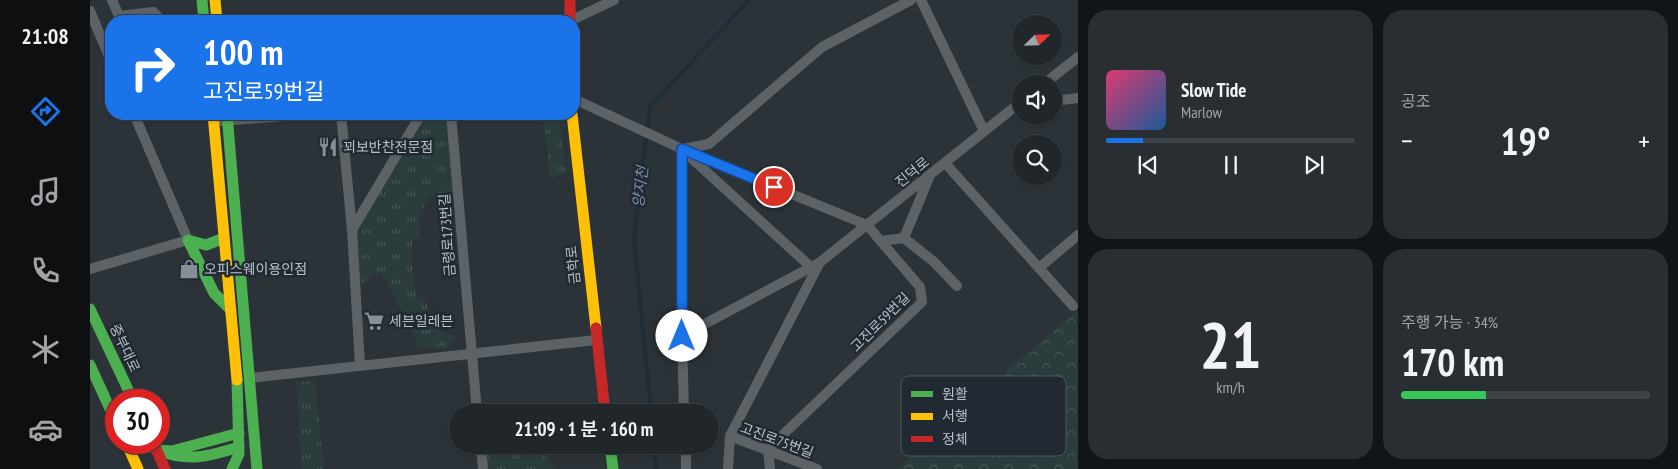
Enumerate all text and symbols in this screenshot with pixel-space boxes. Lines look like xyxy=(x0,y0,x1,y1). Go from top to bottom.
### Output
north arrow xyxy=(1012,15,1062,65)
map controls xyxy=(1012,15,1062,185)
text: 21:08 xyxy=(21,22,69,50)
text: 100 m xyxy=(203,29,284,75)
icon: right xyxy=(120,35,185,100)
button: sound xyxy=(1012,75,1062,125)
text: 고진로59번길 xyxy=(203,77,324,105)
text: Slow Tide xyxy=(1181,78,1246,102)
text: 공조 xyxy=(1401,91,1430,111)
icon: directions xyxy=(28,94,63,129)
text: Marlow xyxy=(1181,102,1222,122)
text: 19° xyxy=(1500,116,1551,165)
text: − xyxy=(1401,122,1413,159)
text: + xyxy=(1638,122,1650,159)
button: search xyxy=(1012,135,1062,185)
restaurant icon: 꾀보반찬전문점 xyxy=(317,136,339,158)
place label: 꾀보반찬전문점 xyxy=(343,138,433,156)
icon: previous xyxy=(1134,151,1162,179)
icon: pause xyxy=(1217,151,1245,179)
icon: next xyxy=(1300,151,1328,179)
street label: 진덕로 xyxy=(891,153,933,191)
water label: 양지천 xyxy=(628,163,652,209)
pin xyxy=(753,166,795,208)
icon: arrive xyxy=(760,173,788,201)
icon: music xyxy=(28,174,63,209)
street label: 금령로173번길 xyxy=(435,193,459,277)
street label: 금학로 xyxy=(562,245,584,285)
icon: phone xyxy=(28,253,63,288)
shop icon: 오피스웨이용인점 xyxy=(178,258,200,280)
place label: 오피스웨이용인점 xyxy=(204,260,307,278)
street label: 고진로59번길 xyxy=(846,288,914,356)
text: 21 xyxy=(1199,302,1262,386)
position arrow xyxy=(655,309,707,361)
supermarket icon: 세븐일레븐 xyxy=(363,310,385,332)
place label: 세븐일레븐 xyxy=(389,312,454,330)
text: 주행 가능 · 34% xyxy=(1401,312,1498,332)
street label: 중부대로 xyxy=(106,321,144,375)
icon: climate xyxy=(28,332,63,367)
text: 170 km xyxy=(1401,337,1504,386)
legend xyxy=(901,376,1066,456)
text: km/h xyxy=(1216,377,1245,397)
text: 원활 xyxy=(942,385,968,403)
speed limit sign: 30 xyxy=(105,389,170,454)
text: 서행 xyxy=(942,407,968,425)
icon: car xyxy=(28,412,63,447)
text: 21:09 · 1 분 · 160 m xyxy=(515,417,653,441)
street label: 고진로75번길 xyxy=(738,418,816,462)
text: 정체 xyxy=(942,430,968,448)

